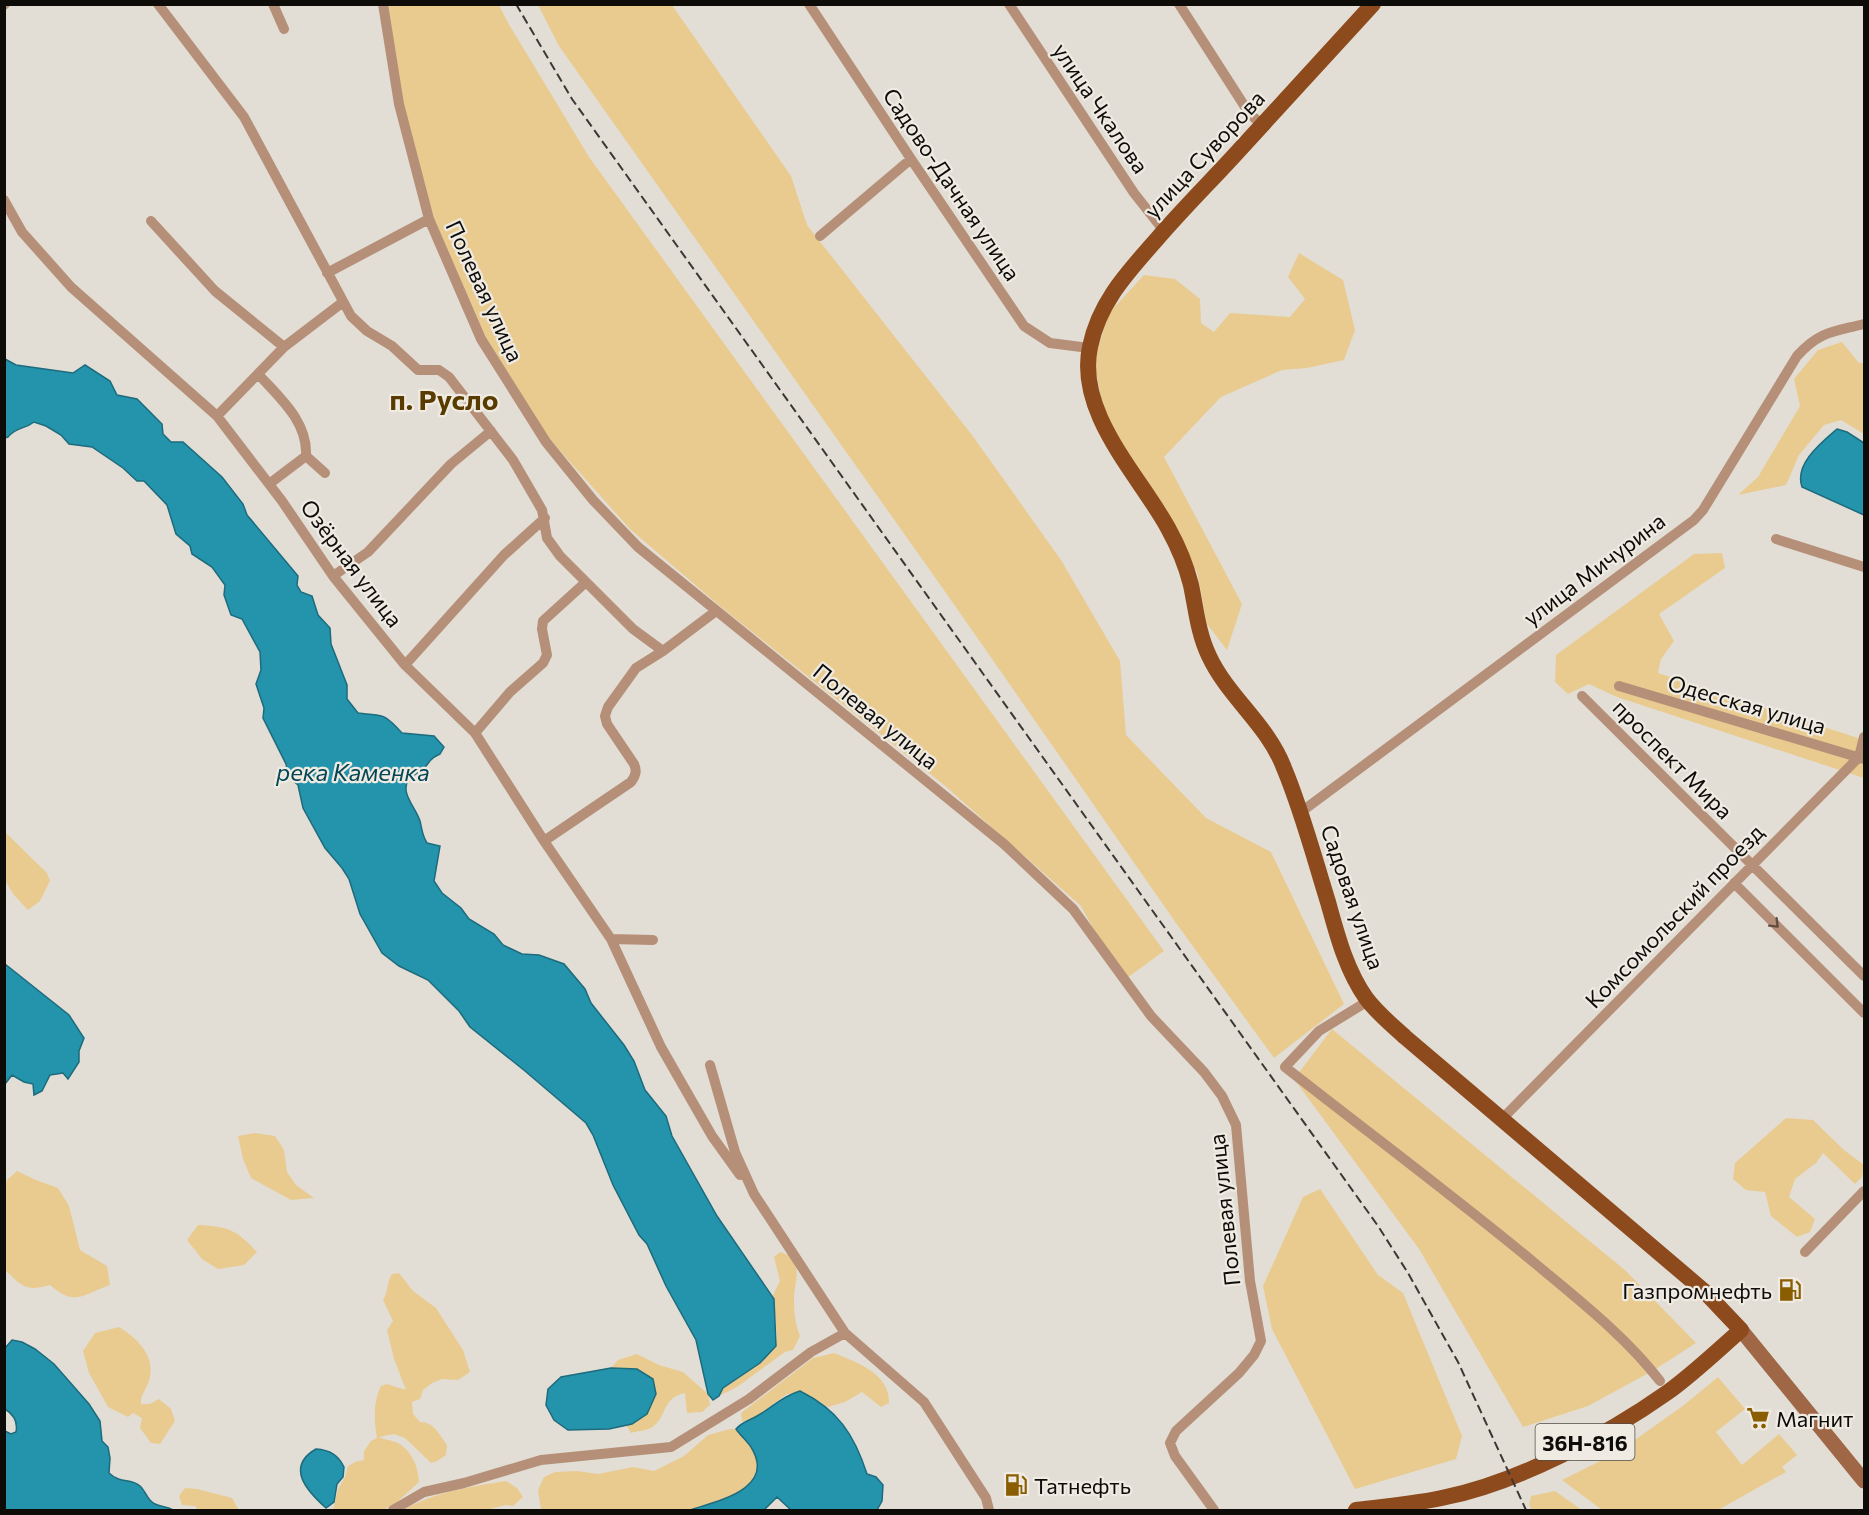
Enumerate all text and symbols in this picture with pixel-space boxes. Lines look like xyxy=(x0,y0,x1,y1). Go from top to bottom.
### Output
street label: улица Чкалова xyxy=(1047,38,1155,178)
street label: Садово-Дачная улица xyxy=(878,83,1026,285)
street label: улица Суворова xyxy=(1138,85,1270,223)
street label: Полевая улица xyxy=(440,216,530,366)
district label: п. Русло xyxy=(390,382,498,416)
street label: Озёрная улица xyxy=(295,494,409,632)
street label: улица Мичурина xyxy=(1518,507,1670,631)
street label: Полевая улица xyxy=(808,657,944,775)
street label: Одесская улица xyxy=(1665,669,1829,739)
street label: проспект Мира xyxy=(1608,694,1738,824)
water label: река Каменка xyxy=(275,757,430,786)
street label: Комсомольский проезд xyxy=(1579,818,1769,1013)
street label: Садовая улица xyxy=(1316,821,1390,973)
one-way arrow xyxy=(1768,918,1779,928)
street label: Полевая улица xyxy=(1203,1133,1245,1287)
place label: Газпромнефть xyxy=(1622,1277,1772,1304)
fuel station icon: Газпромнефть xyxy=(1777,1277,1803,1303)
supermarket icon: Магнит xyxy=(1745,1405,1771,1431)
place label: Магнит xyxy=(1776,1405,1853,1432)
road number: 36Н-816 xyxy=(1536,1424,1634,1460)
fuel station icon: Татнефть xyxy=(1003,1472,1029,1498)
place label: Татнефть xyxy=(1034,1472,1131,1499)

